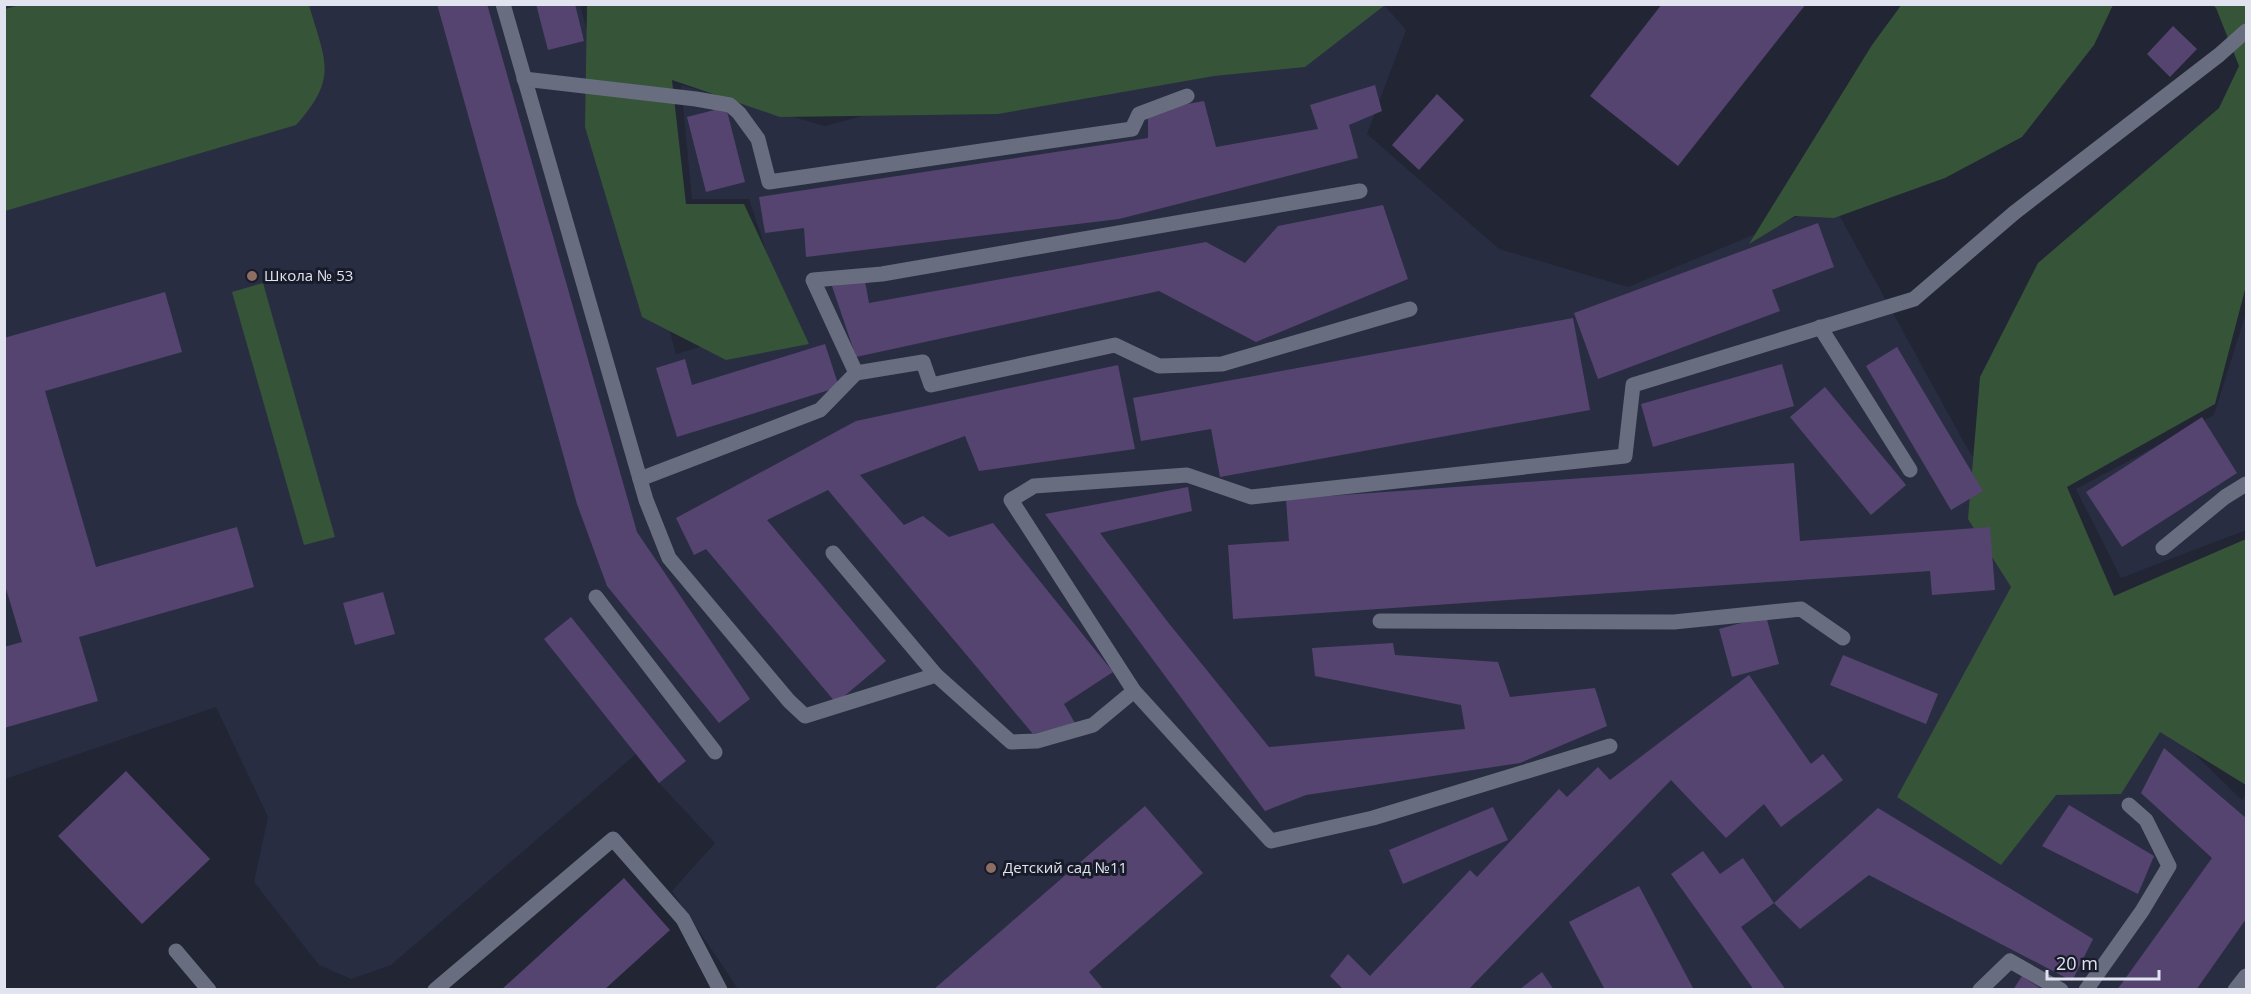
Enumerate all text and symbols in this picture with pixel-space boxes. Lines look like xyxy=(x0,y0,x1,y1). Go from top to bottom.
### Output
place label: Школа № 53 xyxy=(264,265,353,285)
marker: Школа № 53 xyxy=(245,269,259,283)
place label: Детский сад №11 xyxy=(1003,857,1127,877)
marker: Детский сад №11 xyxy=(984,861,998,875)
scale bar xyxy=(2047,943,2160,981)
text: 20 m xyxy=(2056,951,2098,975)

